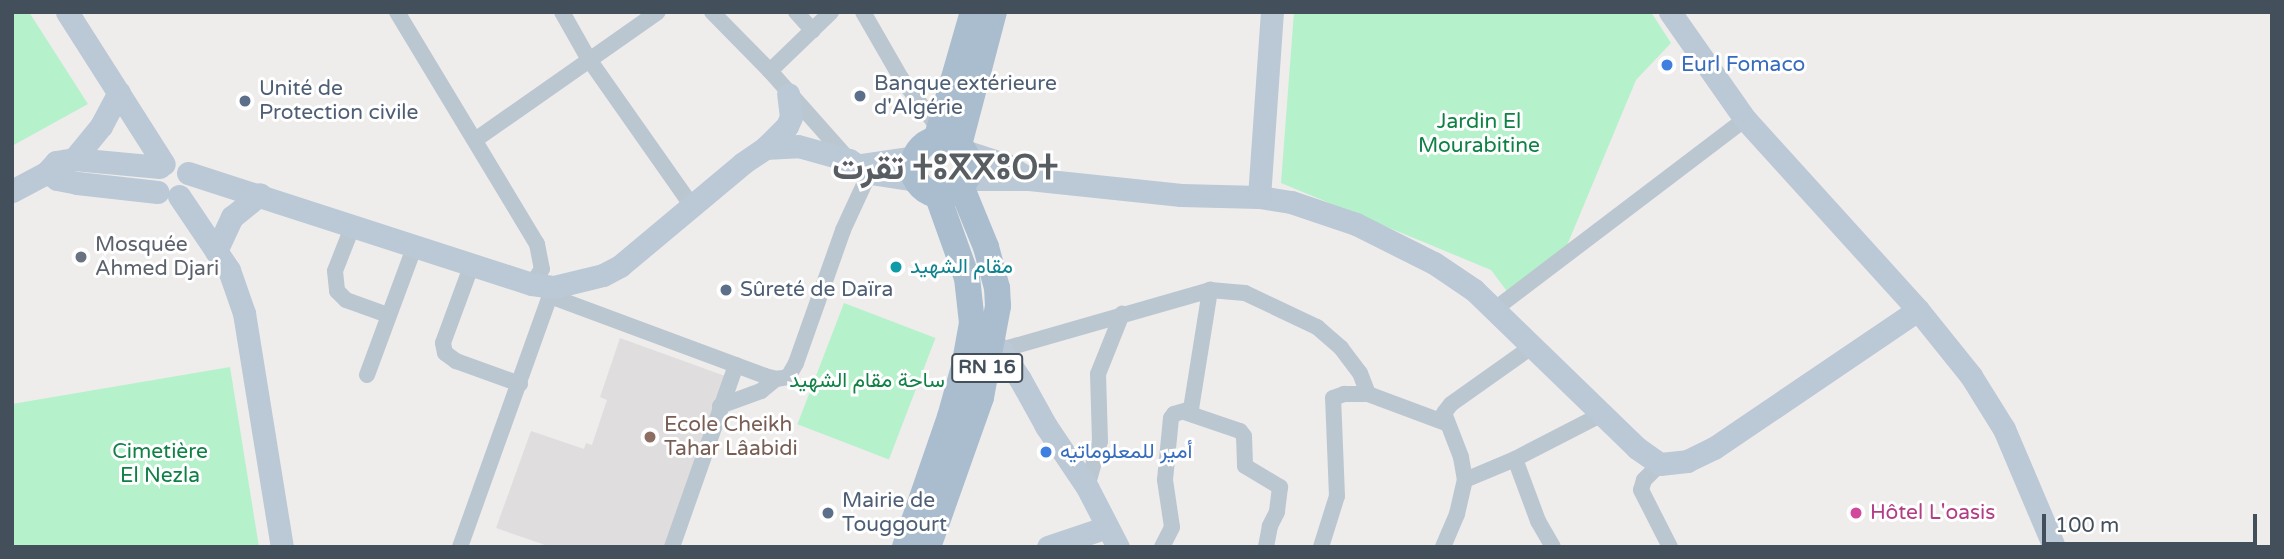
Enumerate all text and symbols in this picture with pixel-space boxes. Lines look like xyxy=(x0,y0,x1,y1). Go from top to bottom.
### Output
place label: Eurl Fomaco xyxy=(1681,52,1805,78)
marker: Eurl Fomaco xyxy=(1659,57,1675,73)
place label: Banque extérieure d'Algérie xyxy=(874,71,1057,121)
place label: Unité de Protection civile xyxy=(259,76,418,126)
marker: Banque extérieure d'Algérie xyxy=(852,88,868,104)
marker: Unité de Protection civile xyxy=(237,93,253,109)
park label: Jardin El Mourabitine xyxy=(1418,109,1540,159)
district label: تقرت ⵜⵓⴳⴳⵓⵔⵜ xyxy=(832,147,1058,189)
place label: Mosquée Ahmed Djari xyxy=(95,232,219,282)
marker: Mosquée Ahmed Djari xyxy=(73,249,89,265)
place label: مقام الشهيد xyxy=(910,254,1013,280)
marker: مقام الشهيد xyxy=(888,259,904,275)
place label: Sûreté de Daïra xyxy=(740,277,893,303)
marker: Sûreté de Daïra xyxy=(718,282,734,298)
road number: RN 16 xyxy=(950,352,1024,384)
park label: ساحة مقام الشهيد xyxy=(789,368,945,394)
place label: Ecole Cheikh Tahar Lâabidi xyxy=(664,412,798,462)
marker: Ecole Cheikh Tahar Lâabidi xyxy=(642,429,658,445)
park label: Cimetière El Nezla xyxy=(112,439,208,489)
place label: أمیر للمعلوماتیه xyxy=(1060,439,1192,465)
marker: أمیر للمعلوماتیه xyxy=(1038,444,1054,460)
place label: Mairie de Touggourt xyxy=(842,488,947,538)
place label: Hôtel L'oasis xyxy=(1870,500,1995,526)
scale bar xyxy=(2046,500,2261,544)
marker: Mairie de Touggourt xyxy=(820,505,836,521)
marker: Hôtel L'oasis xyxy=(1848,505,1864,521)
text: 100 m xyxy=(2055,513,2119,538)

